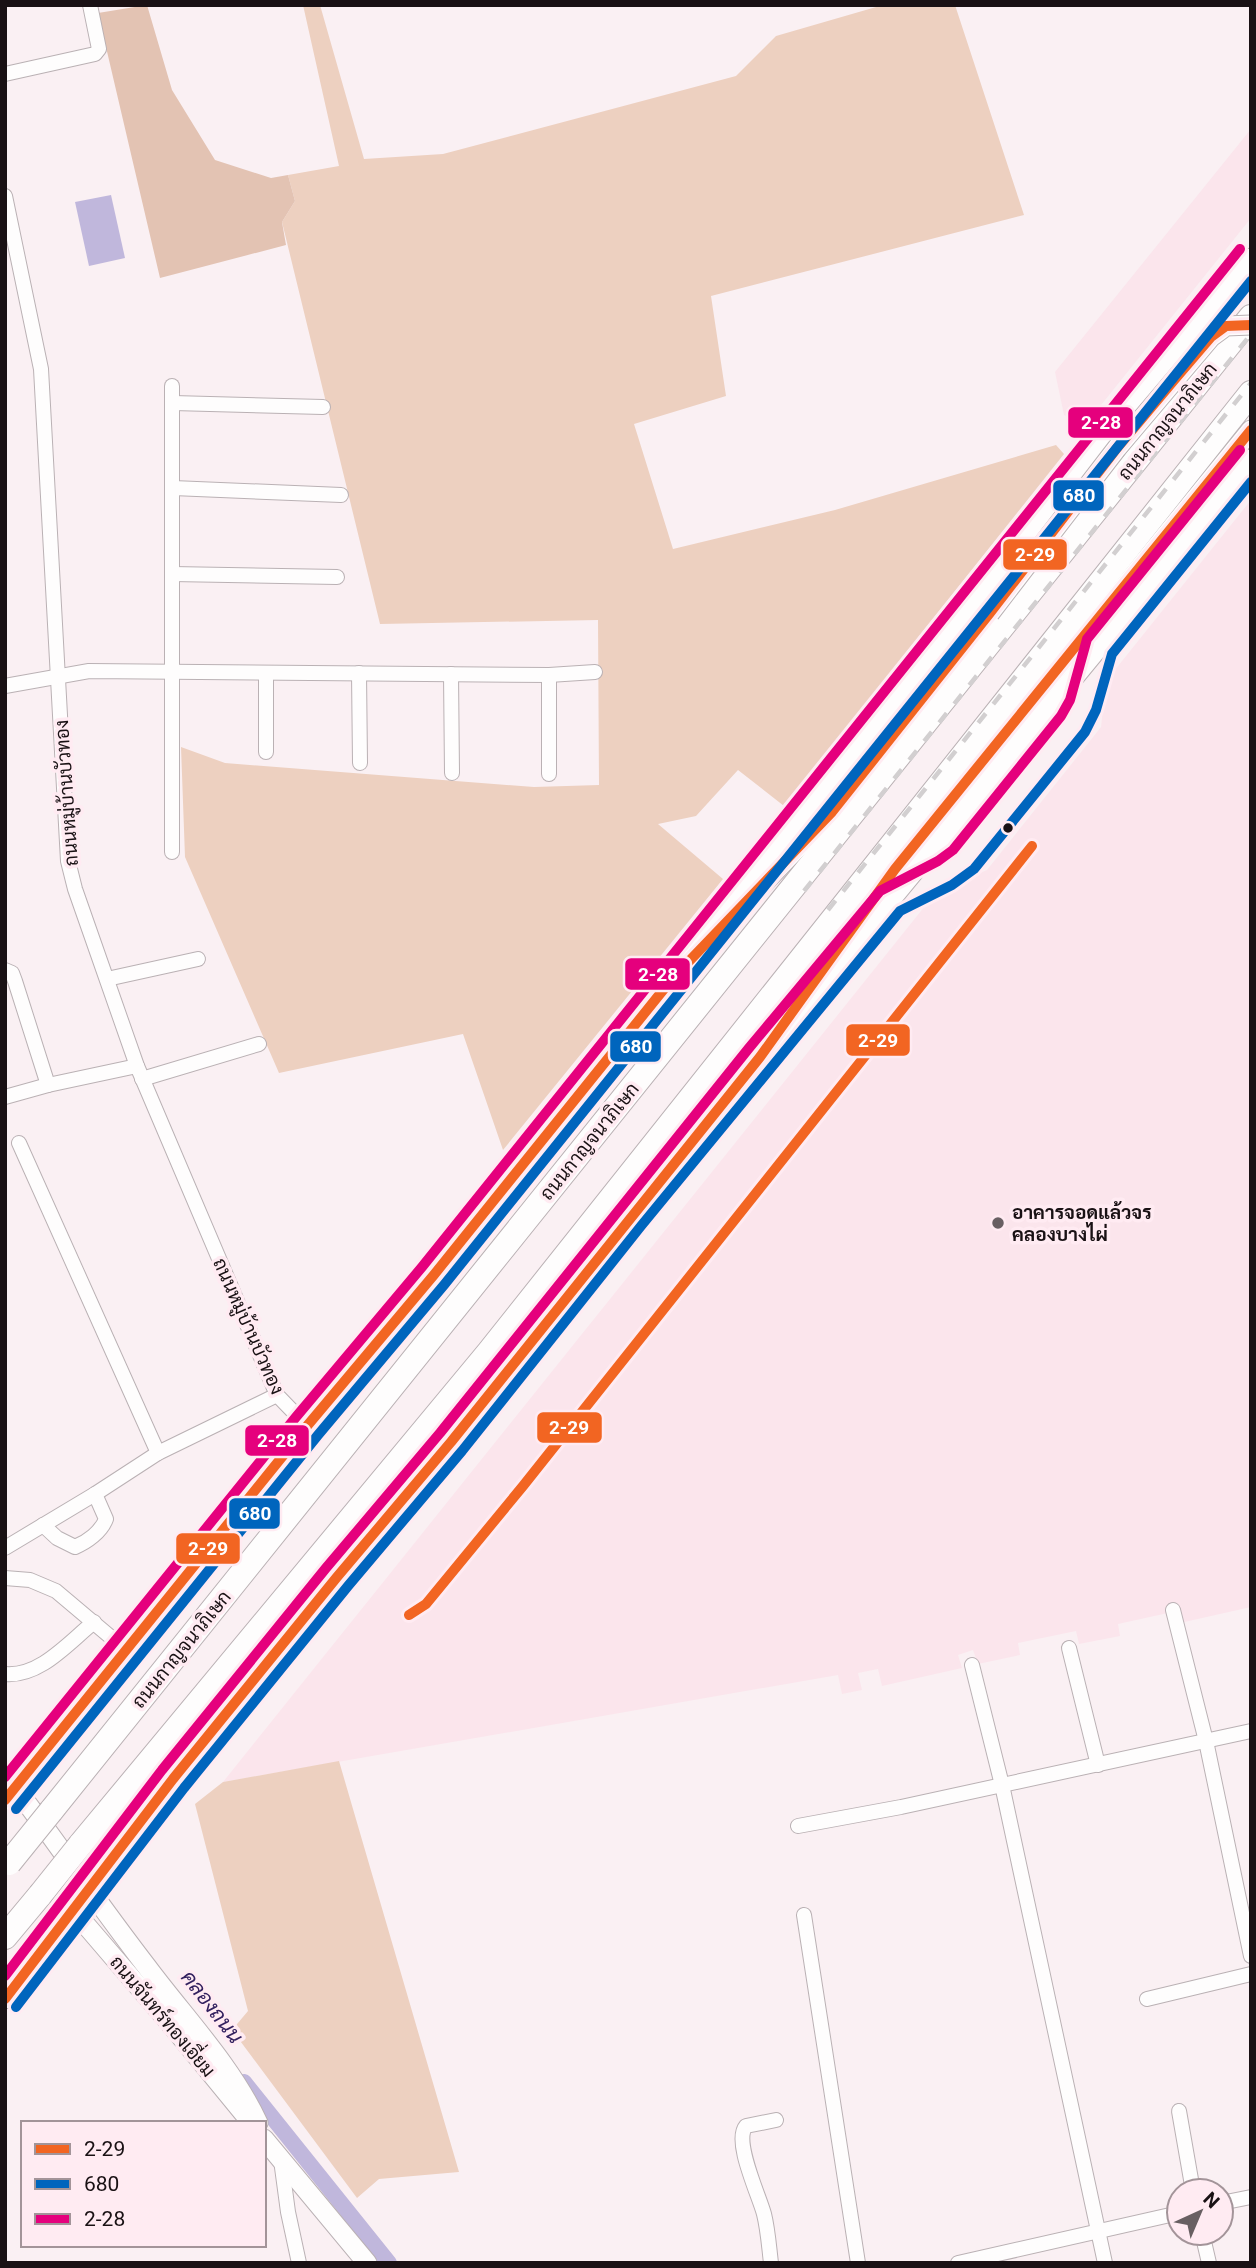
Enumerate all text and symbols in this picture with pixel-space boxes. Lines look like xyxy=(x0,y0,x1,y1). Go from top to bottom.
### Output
street label: ถนนกาญจนาภิเษก xyxy=(1113,358,1222,485)
line badge: 2-28 xyxy=(1067,406,1134,439)
text: 2-28 xyxy=(1081,411,1121,434)
line badge: 680 xyxy=(1052,479,1105,512)
text: 680 xyxy=(1063,484,1095,507)
line badge: 2-29 xyxy=(1002,538,1068,571)
text: 2-29 xyxy=(1015,543,1055,566)
street label: ถนนหมู่บ้านบัวทอง xyxy=(50,719,85,867)
unlabelled marker xyxy=(1001,821,1015,835)
line badge: 2-28 xyxy=(624,957,691,991)
text: 2-28 xyxy=(638,963,678,986)
line badge: 2-29 xyxy=(845,1023,911,1057)
text: 2-29 xyxy=(858,1029,898,1052)
line badge: 680 xyxy=(609,1030,662,1063)
text: 680 xyxy=(620,1035,652,1058)
street label: ถนนกาญจนาภิเษก xyxy=(535,1078,644,1205)
place label: อาคารจอดแล้วจร คลองบางไผ่ xyxy=(1012,1201,1152,1246)
marker: อาคารจอดแล้วจร คลองบางไผ่ xyxy=(990,1215,1006,1231)
street label: ถนนหมู่บ้านบัวทอง xyxy=(206,1254,289,1399)
line badge: 2-29 xyxy=(536,1411,603,1444)
text: 2-29 xyxy=(549,1416,589,1439)
line badge: 2-28 xyxy=(244,1424,310,1457)
text: 2-28 xyxy=(257,1429,297,1452)
line badge: 680 xyxy=(228,1497,281,1530)
text: 680 xyxy=(239,1502,271,1525)
line badge: 2-29 xyxy=(175,1532,241,1565)
text: 2-29 xyxy=(188,1537,228,1560)
street label: ถนนกาญจนาภิเษก xyxy=(127,1586,236,1713)
street label: ถนนจันทร์ทองเอี่ยม xyxy=(105,1947,225,2082)
water label: คลองถนน xyxy=(176,1966,248,2049)
legend xyxy=(21,2121,266,2247)
text: 2-29 xyxy=(84,2137,125,2161)
text: 680 xyxy=(84,2172,119,2196)
north arrow xyxy=(1165,2177,1235,2247)
text: N xyxy=(1199,2187,1224,2213)
text: 2-28 xyxy=(84,2207,125,2231)

